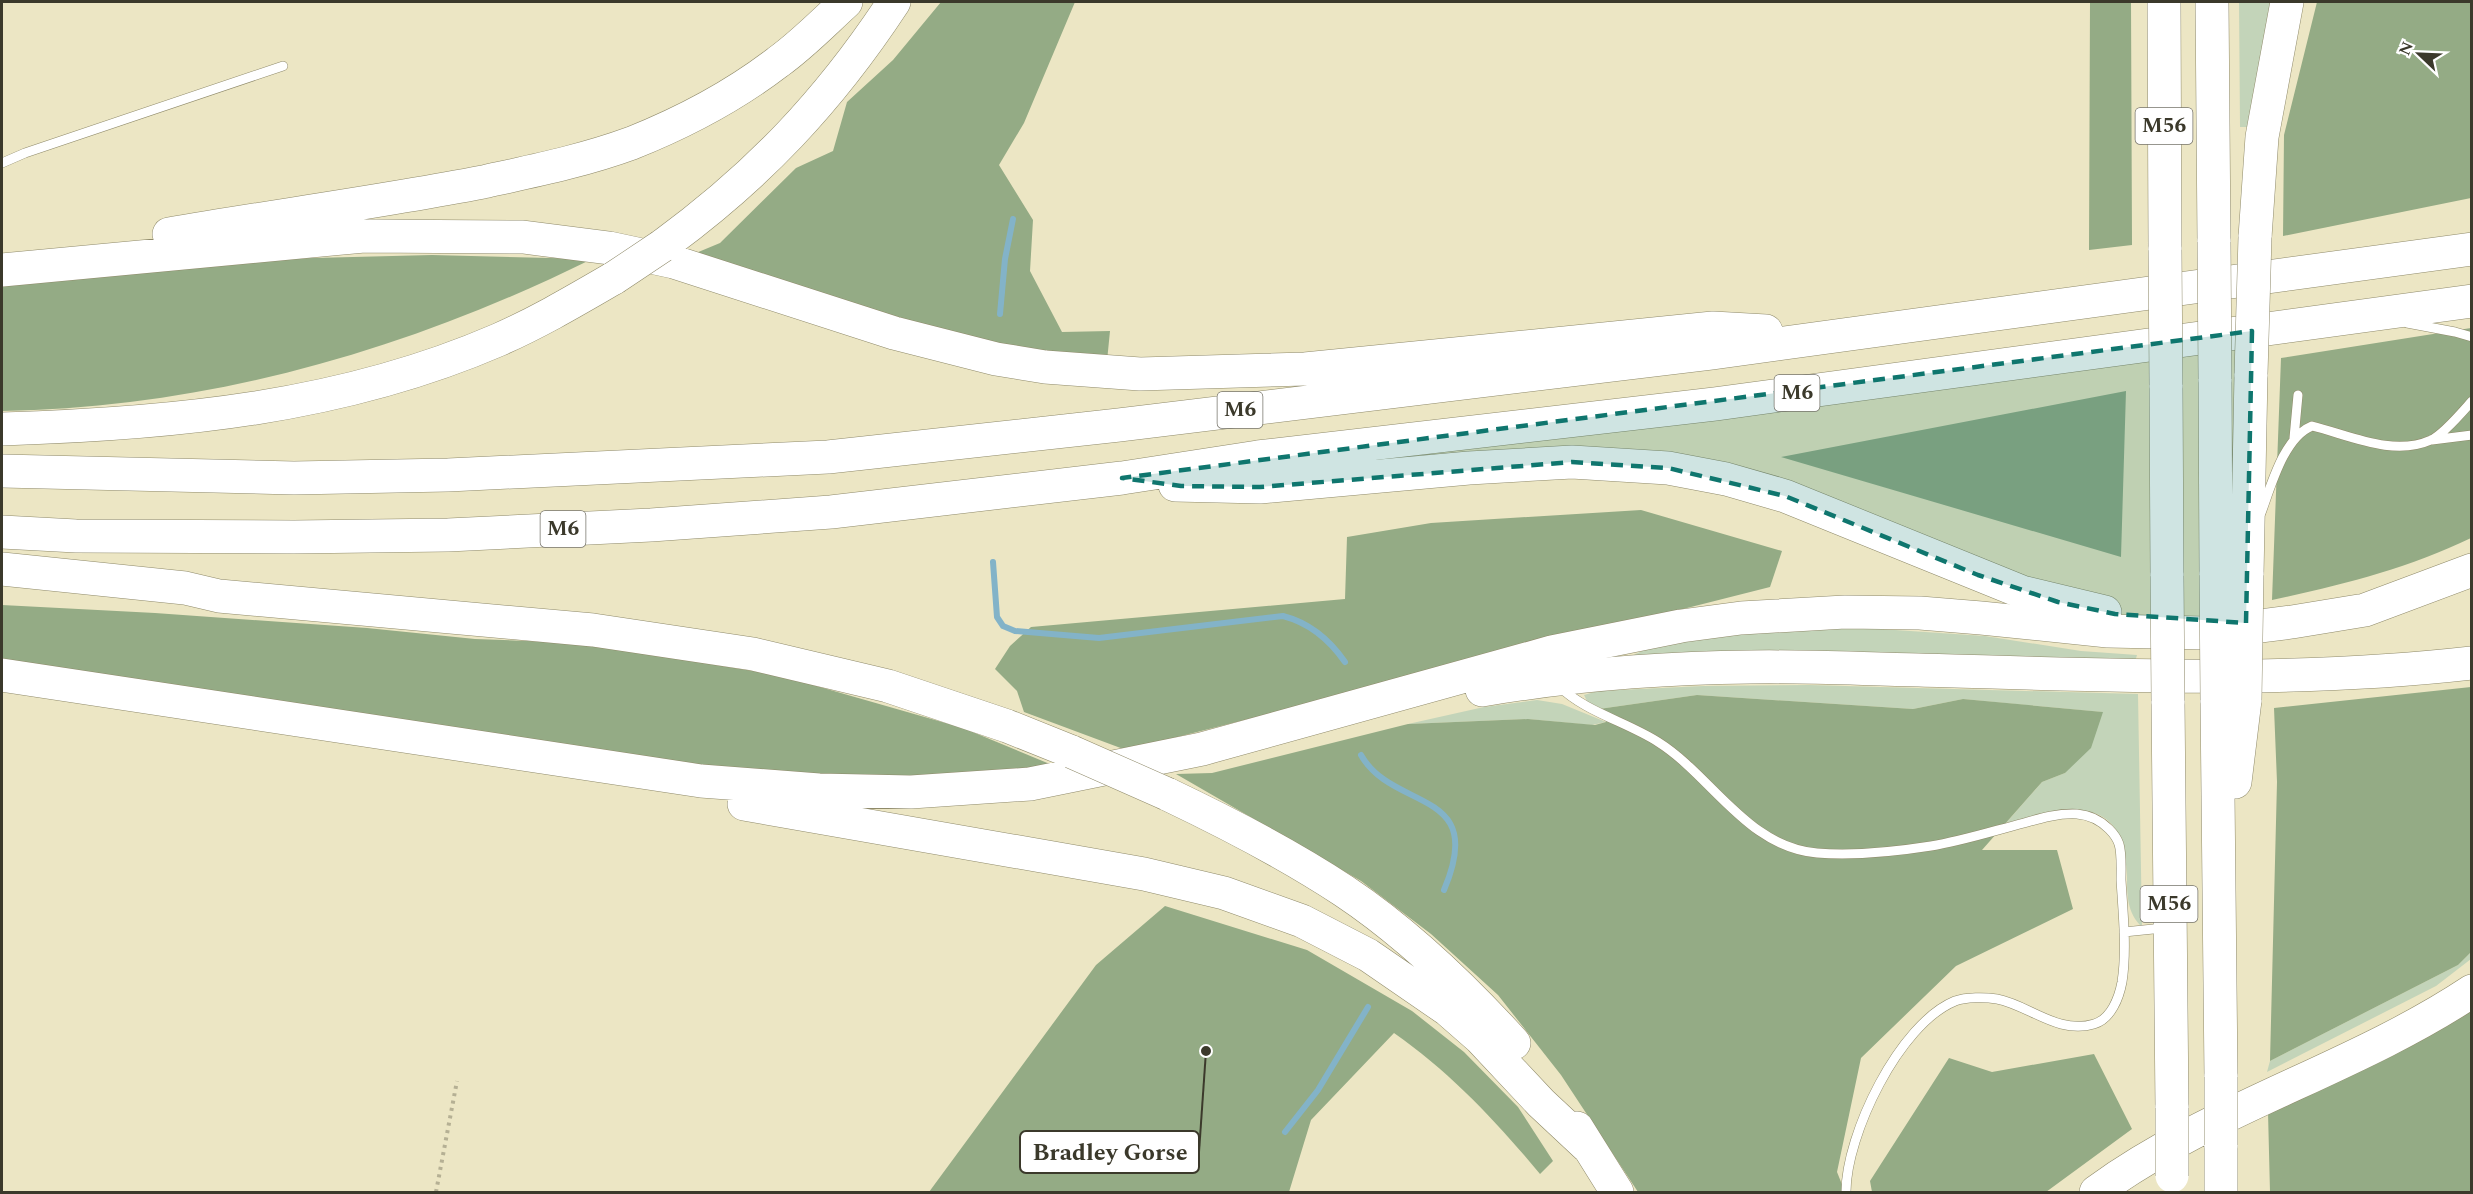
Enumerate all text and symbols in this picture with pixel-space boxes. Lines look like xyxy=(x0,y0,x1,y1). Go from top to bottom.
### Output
north arrow xyxy=(2389,24,2449,84)
text: N xyxy=(2393,38,2420,59)
road number: M56 xyxy=(2136,108,2192,144)
road number: M6 xyxy=(1774,375,1820,411)
road number: M6 xyxy=(1218,392,1262,428)
road number: M6 xyxy=(540,511,586,547)
road number: M56 xyxy=(2140,886,2198,922)
callout: Bradley Gorse xyxy=(1020,1131,1199,1173)
text: Bradley Gorse xyxy=(1032,1135,1188,1171)

